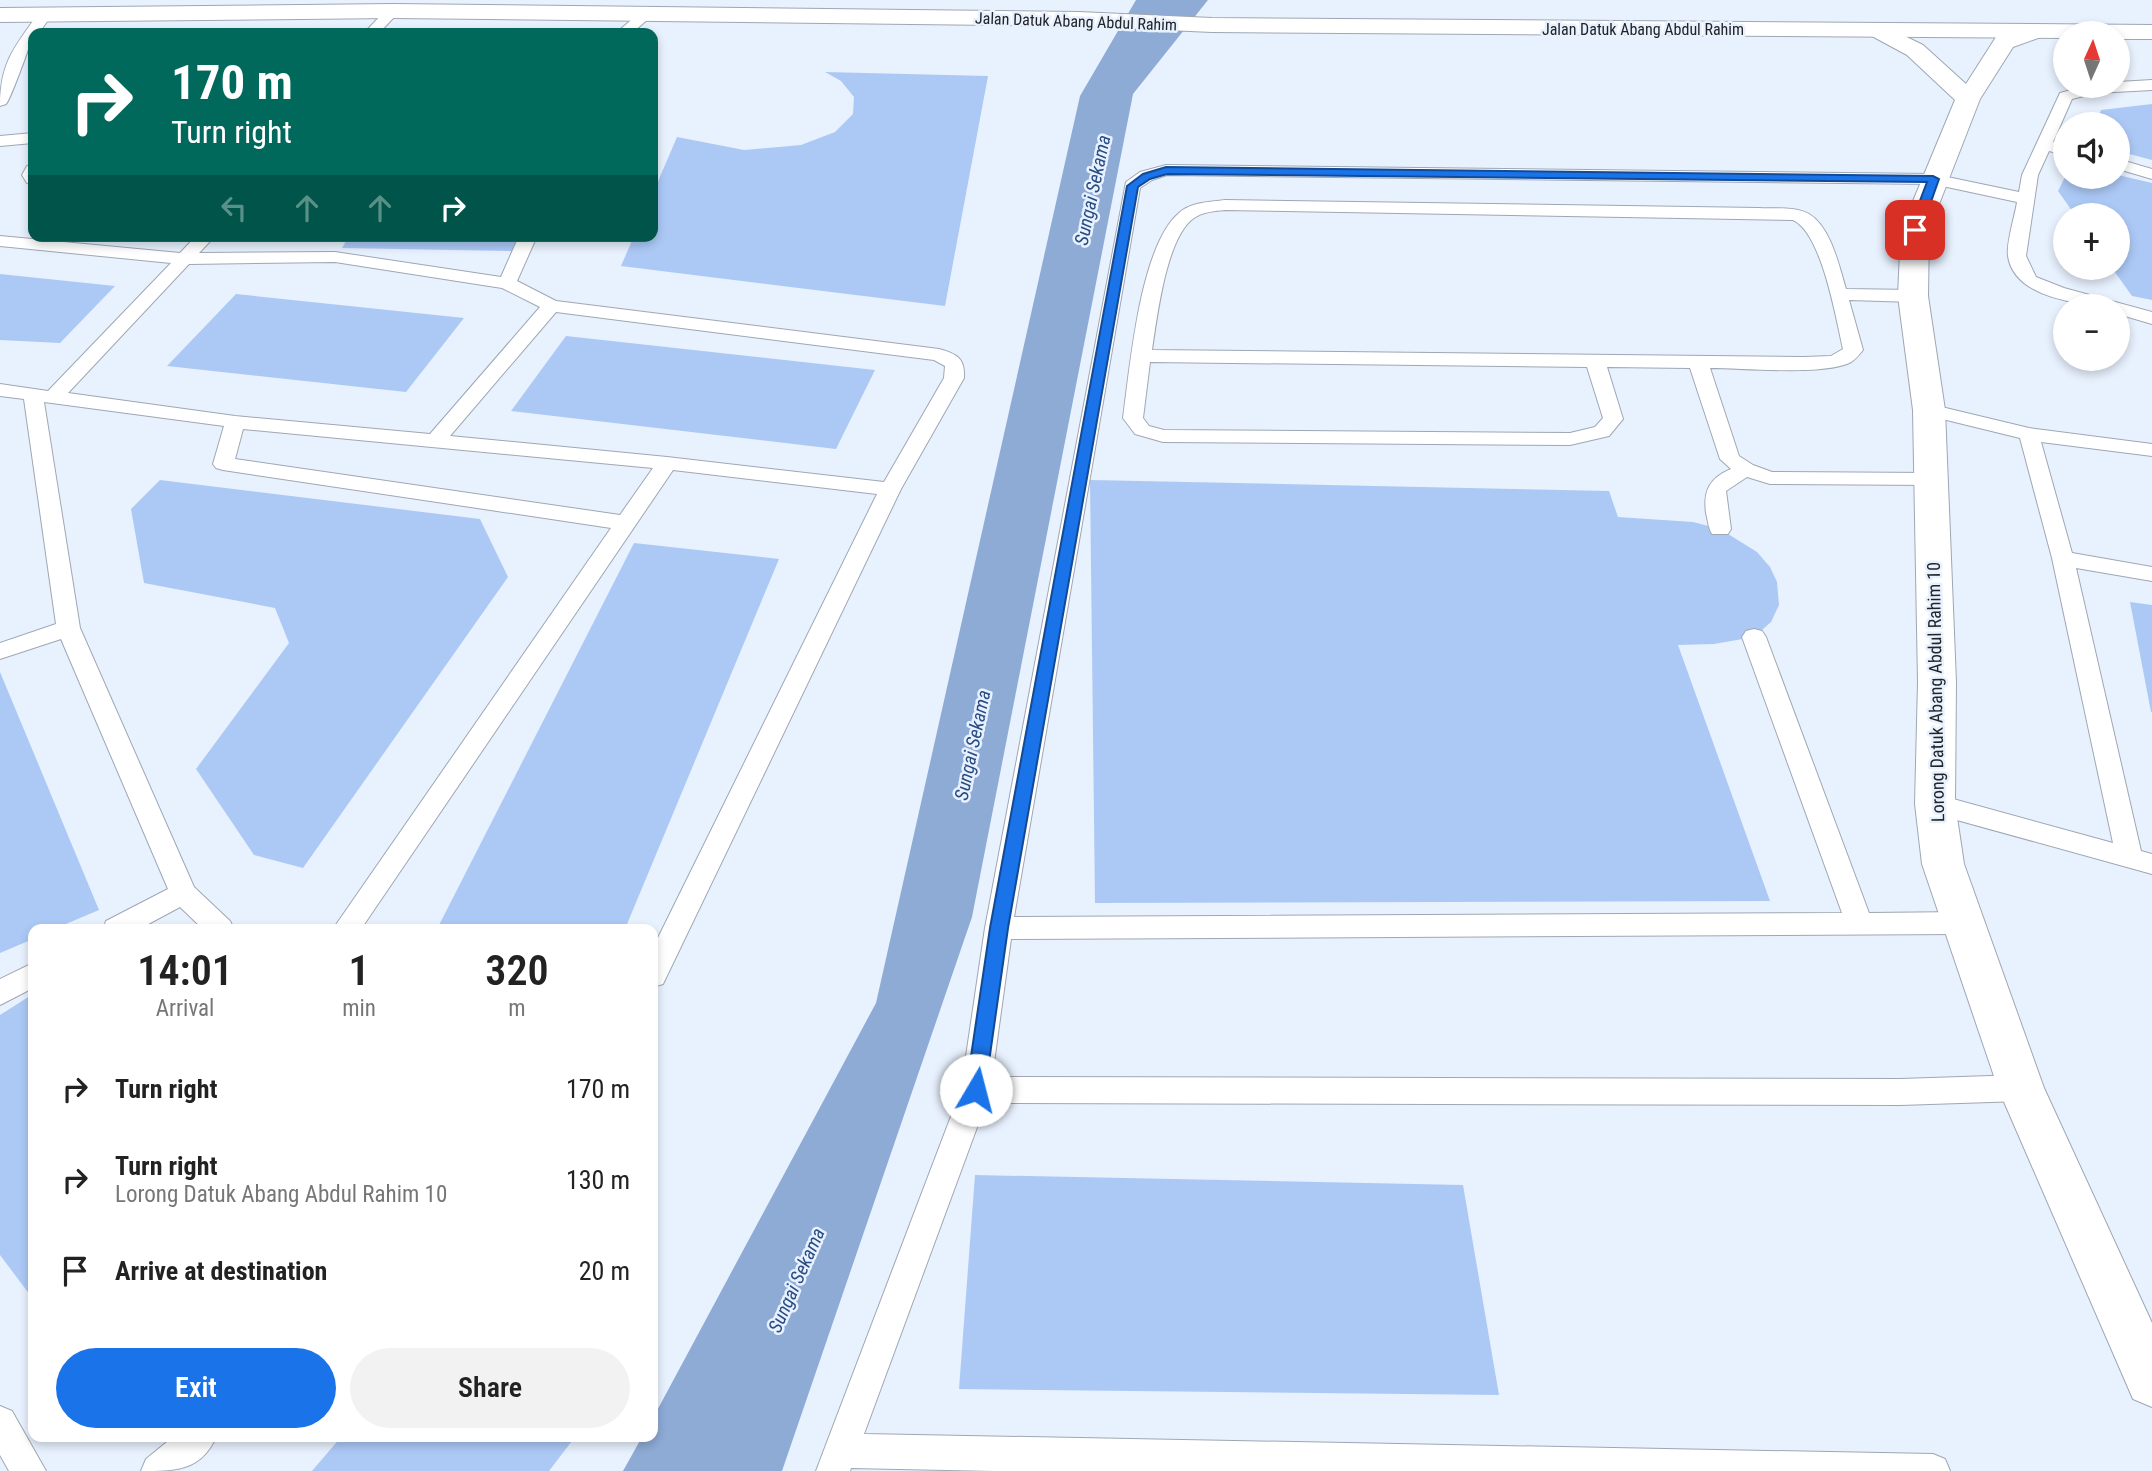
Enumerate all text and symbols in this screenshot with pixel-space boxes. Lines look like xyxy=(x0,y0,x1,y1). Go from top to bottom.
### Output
street label: Jalan Datuk Abang Abdul Rahim xyxy=(975,8,1177,35)
street label: Jalan Datuk Abang Abdul Rahim xyxy=(1542,20,1744,39)
north arrow xyxy=(2053,21,2130,98)
map controls xyxy=(2053,21,2130,371)
text: 170 m xyxy=(171,54,293,111)
icon: right xyxy=(56,56,147,147)
button: sound xyxy=(2053,112,2130,189)
text: Turn right xyxy=(171,113,292,151)
water label: Sungai Sekama xyxy=(1070,133,1115,247)
icon: left xyxy=(215,189,253,227)
icon: ahead xyxy=(288,189,326,227)
icon: ahead xyxy=(361,189,399,227)
icon: right xyxy=(434,189,472,227)
pin xyxy=(1885,200,1945,260)
button: + xyxy=(2053,203,2130,280)
icon: arrive xyxy=(1896,211,1934,249)
button: − xyxy=(2053,294,2130,371)
street label: Lorong Datuk Abang Abdul Rahim 10 xyxy=(1923,562,1948,822)
water label: Sungai Sekama xyxy=(950,688,995,802)
text: 14:01 xyxy=(137,946,233,995)
text: 1 xyxy=(349,946,370,995)
text: 320 xyxy=(485,946,549,995)
text: Arrival xyxy=(156,995,214,1022)
text: min xyxy=(342,995,376,1022)
text: m xyxy=(508,995,526,1022)
position arrow xyxy=(939,1053,1013,1127)
icon: right xyxy=(56,1070,94,1108)
text: Turn right xyxy=(115,1074,217,1104)
text: 170 m xyxy=(566,1074,630,1104)
text: Turn right xyxy=(115,1151,217,1181)
icon: right xyxy=(56,1161,94,1199)
text: 130 m xyxy=(566,1165,630,1195)
text: Lorong Datuk Abang Abdul Rahim 10 xyxy=(115,1181,447,1208)
water label: Sungai Sekama xyxy=(763,1224,830,1336)
icon: arrive xyxy=(56,1252,94,1290)
text: Arrive at destination xyxy=(115,1256,327,1286)
text: 20 m xyxy=(579,1256,630,1286)
button: Exit xyxy=(56,1348,336,1428)
button: Share xyxy=(350,1348,630,1428)

